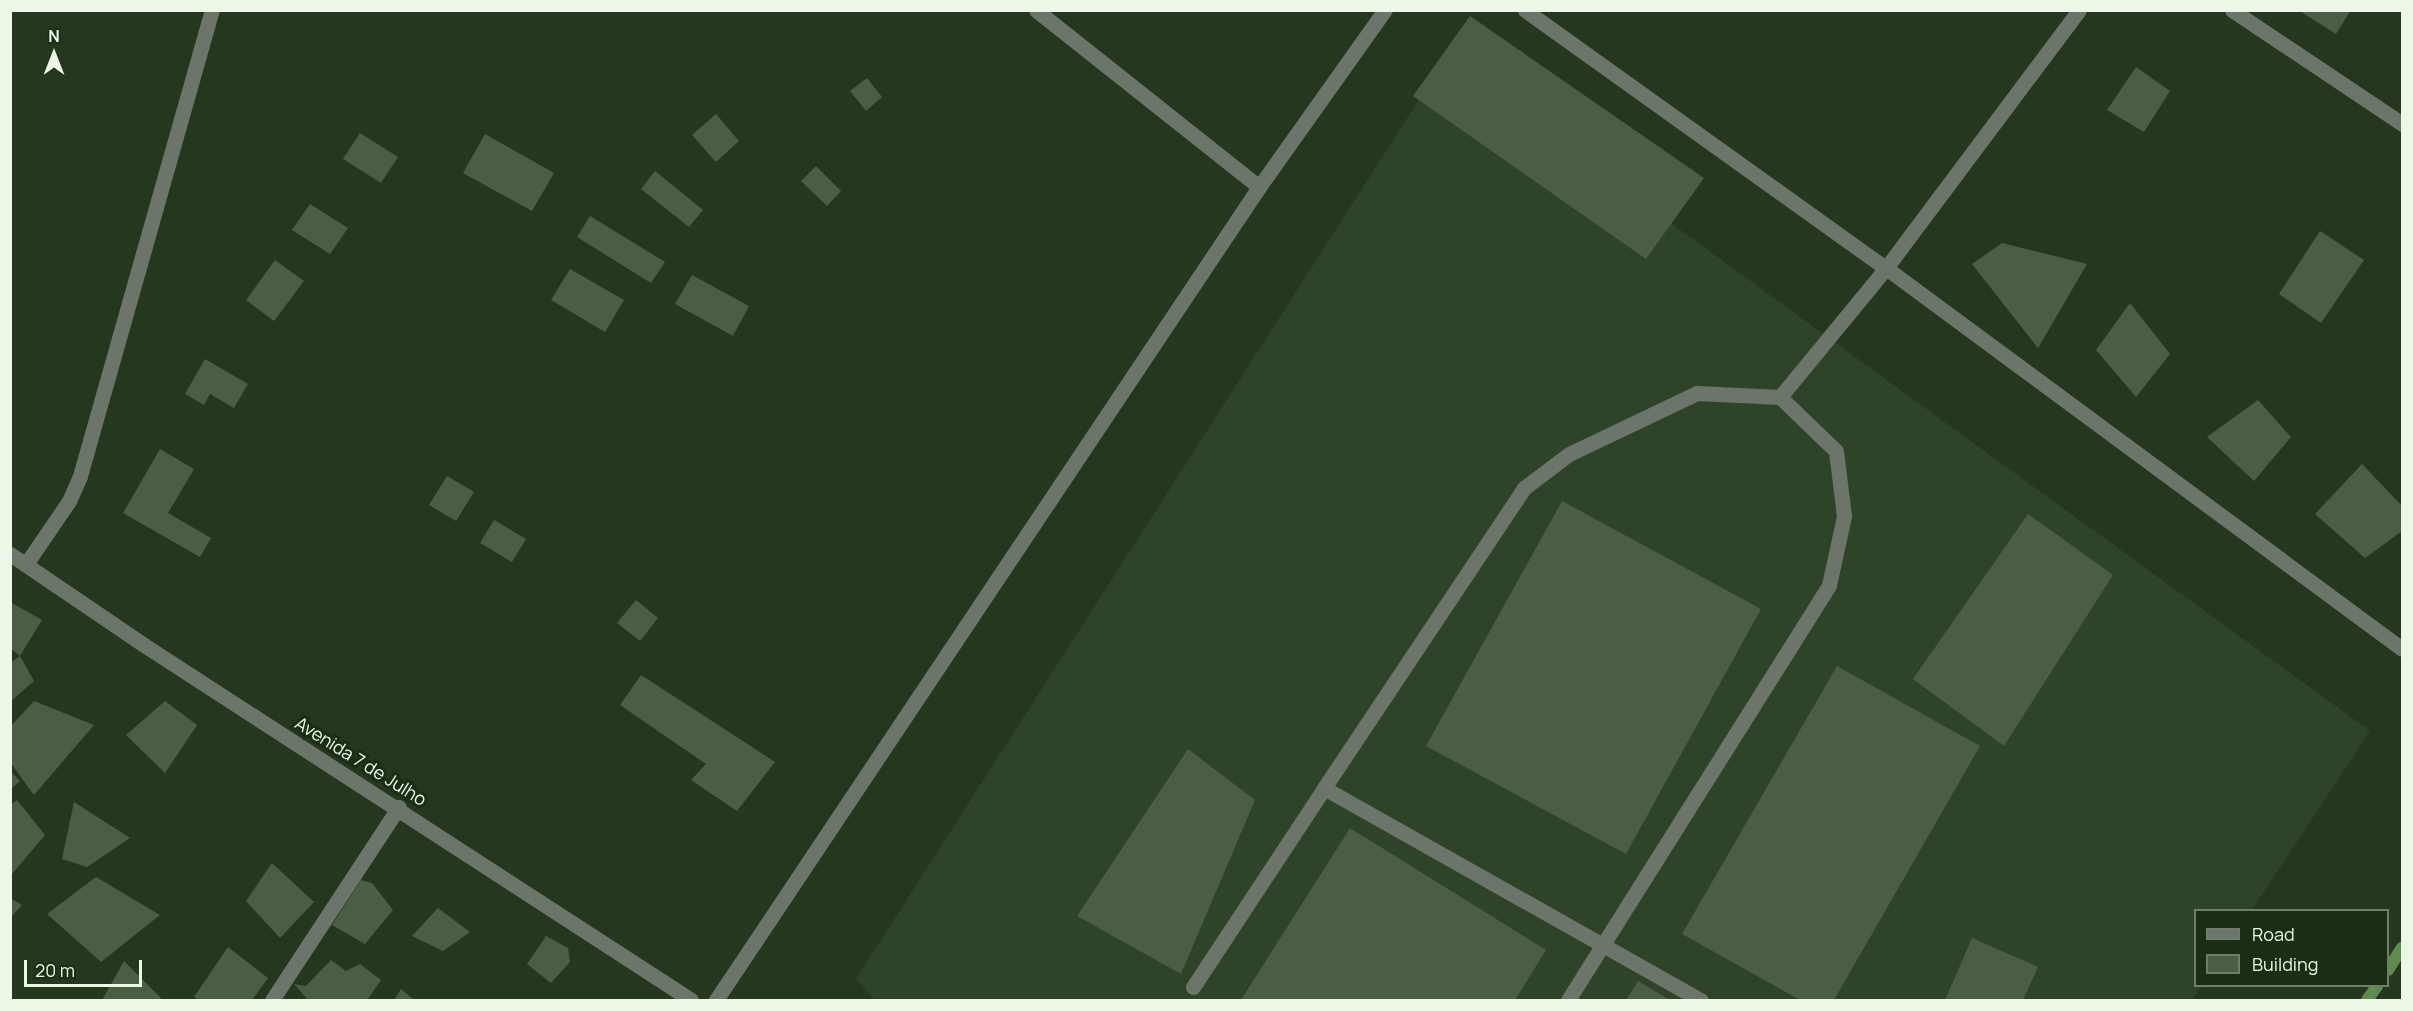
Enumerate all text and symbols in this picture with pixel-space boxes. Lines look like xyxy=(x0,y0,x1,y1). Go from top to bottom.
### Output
north arrow xyxy=(24,24,84,84)
text: N xyxy=(48,25,60,47)
street label: Avenida 7 de Julho xyxy=(291,712,431,810)
legend xyxy=(2194,909,2389,987)
text: Road xyxy=(2252,922,2295,946)
scale bar xyxy=(27,948,146,986)
text: Building xyxy=(2252,952,2318,976)
text: 20 m xyxy=(35,958,75,982)

